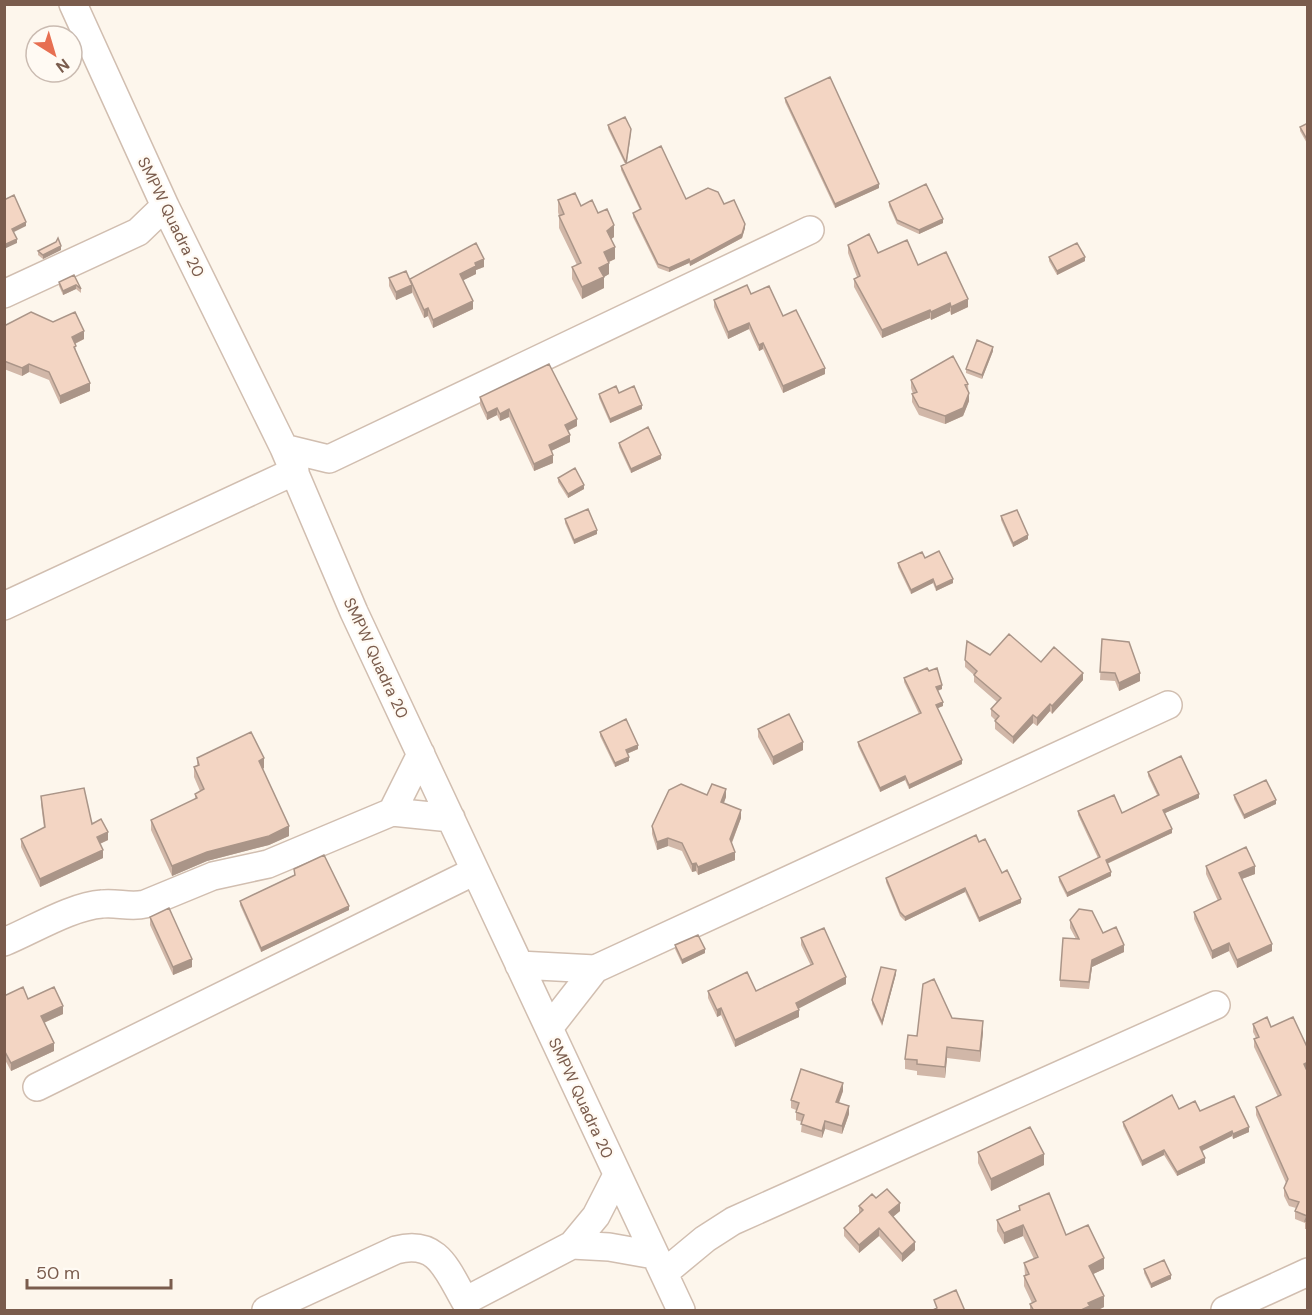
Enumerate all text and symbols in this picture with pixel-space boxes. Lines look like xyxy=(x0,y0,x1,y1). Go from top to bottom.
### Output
north arrow xyxy=(24,24,84,84)
text: N xyxy=(52,54,74,77)
street label: SMPW Quadra 20 xyxy=(133,154,209,280)
street label: SMPW Quadra 20 xyxy=(339,594,413,722)
street label: SMPW Quadra 20 xyxy=(544,1034,618,1162)
scale bar xyxy=(27,1252,171,1290)
text: 50 m xyxy=(36,1261,80,1285)

